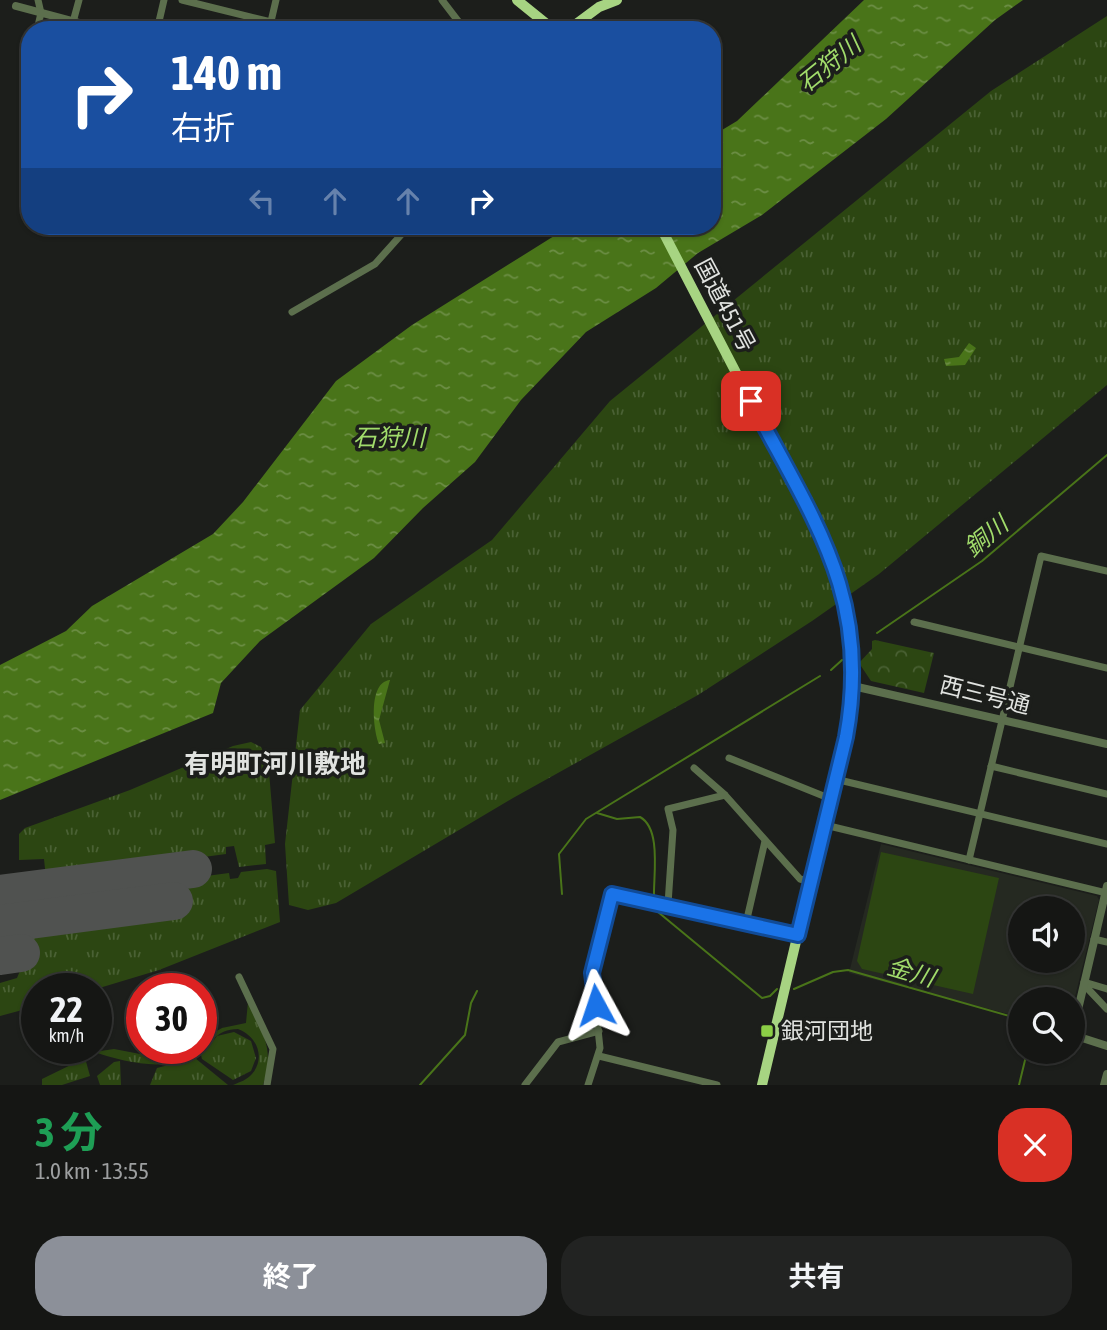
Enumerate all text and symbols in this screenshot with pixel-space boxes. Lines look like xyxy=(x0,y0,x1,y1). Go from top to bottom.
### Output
water label: 石狩川 xyxy=(793,29,868,97)
text: 140 m xyxy=(171,44,282,100)
icon: right xyxy=(56,49,147,140)
text: 右折 xyxy=(171,109,235,146)
icon: left xyxy=(243,182,281,220)
icon: ahead xyxy=(316,182,354,220)
icon: ahead xyxy=(389,182,427,220)
icon: right xyxy=(462,182,500,220)
street label: 国道451号 xyxy=(690,254,760,356)
pin xyxy=(721,371,781,431)
icon: arrive xyxy=(732,382,770,420)
water label: 石狩川 xyxy=(353,424,428,451)
water label: 銅川 xyxy=(959,509,1015,562)
street label: 西三号通 xyxy=(937,671,1033,719)
district label: 有明町河川敷地 xyxy=(184,749,366,779)
map controls xyxy=(1008,896,1085,1064)
button: sound xyxy=(1008,896,1085,973)
water label: 金川 xyxy=(884,952,941,992)
position arrow xyxy=(559,968,633,1042)
speed limit sign: 30 xyxy=(126,973,217,1064)
button: search xyxy=(1008,987,1085,1064)
text: 22 xyxy=(50,989,83,1029)
place label: 銀河団地 xyxy=(781,1018,873,1044)
marker: 銀河団地 xyxy=(759,1023,775,1039)
text: km/h xyxy=(49,1025,84,1046)
text: 3 分 xyxy=(35,1108,103,1156)
button: close xyxy=(998,1108,1072,1182)
text: 1.0 km · 13:55 xyxy=(35,1158,149,1184)
button: 終了 xyxy=(35,1236,547,1316)
button: 共有 xyxy=(561,1236,1072,1316)

